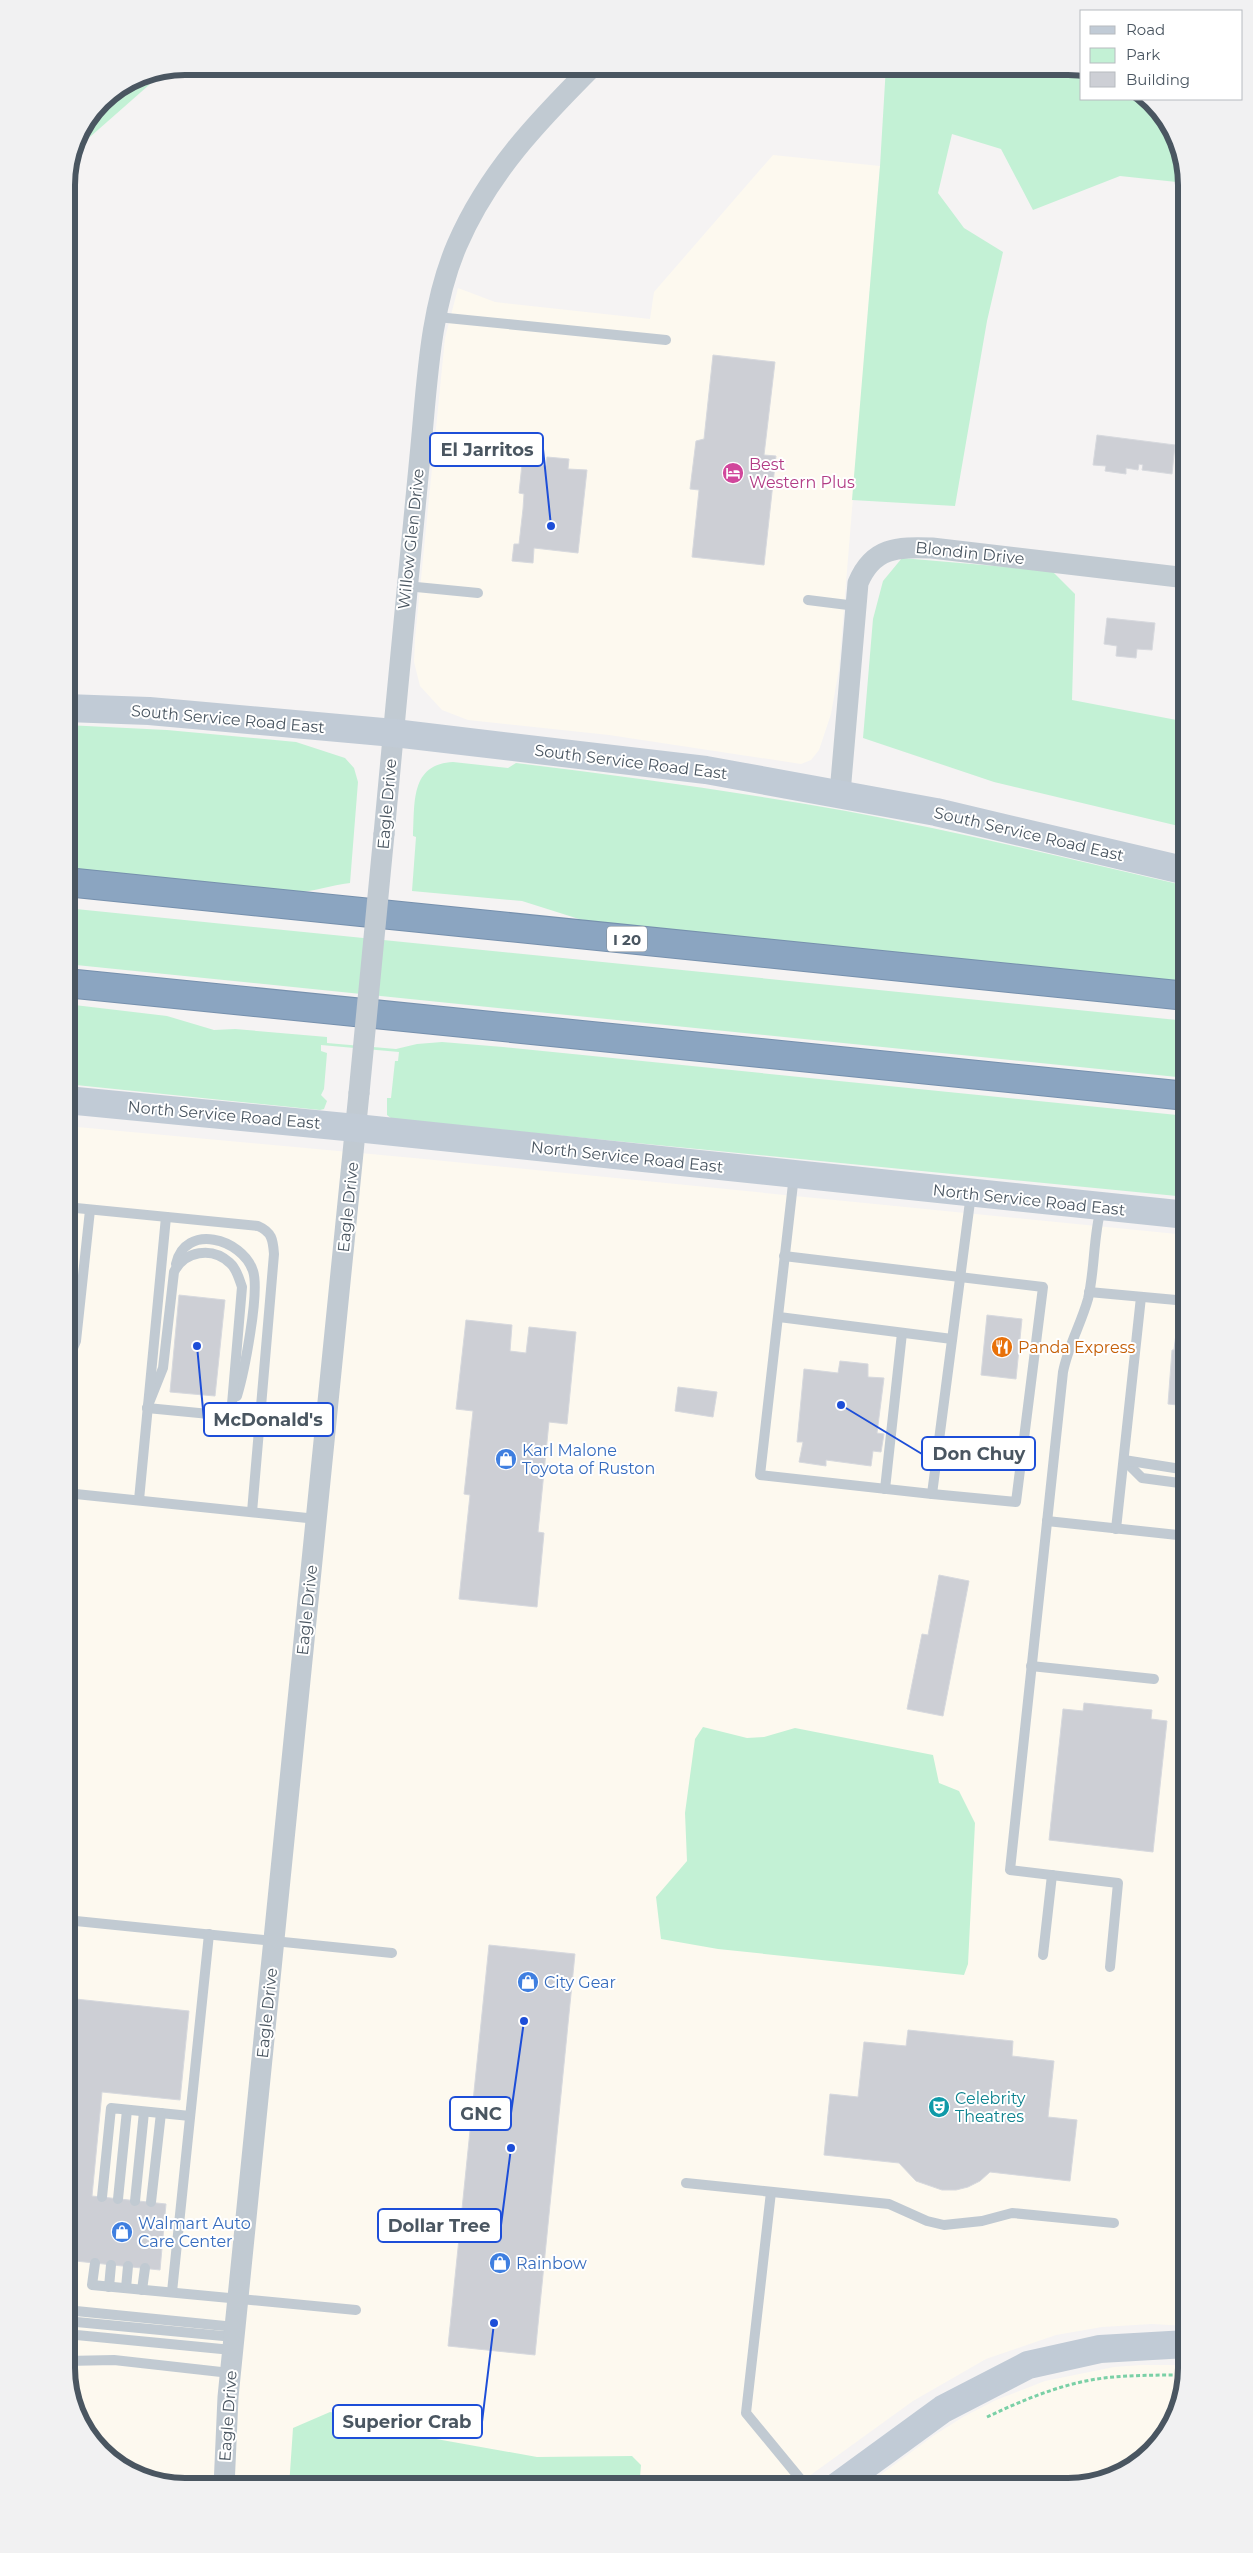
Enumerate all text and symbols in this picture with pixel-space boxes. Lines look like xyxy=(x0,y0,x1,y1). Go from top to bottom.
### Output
legend xyxy=(1080,10,1243,100)
text: Road xyxy=(1126,20,1165,39)
text: Park xyxy=(1126,45,1160,64)
text: Building xyxy=(1126,70,1190,89)
callout: El Jarritos xyxy=(430,433,543,466)
text: El Jarritos xyxy=(440,439,534,461)
place label: Best Western Plus xyxy=(749,455,855,492)
hotel icon: Best Western Plus xyxy=(721,461,745,485)
street label: Willow Glen Drive xyxy=(394,468,428,610)
street label: Blondin Drive xyxy=(915,538,1025,568)
street label: South Service Road East xyxy=(130,701,326,737)
street label: South Service Road East xyxy=(533,741,729,783)
street label: Eagle Drive xyxy=(374,758,400,850)
street label: South Service Road East xyxy=(932,803,1126,865)
road number: I 20 xyxy=(607,926,647,952)
street label: North Service Road East xyxy=(127,1097,322,1133)
street label: North Service Road East xyxy=(530,1137,725,1177)
street label: Eagle Drive xyxy=(334,1161,362,1253)
street label: North Service Road East xyxy=(932,1180,1127,1220)
restaurant icon: Panda Express xyxy=(990,1335,1014,1359)
place label: Panda Express xyxy=(1018,1338,1136,1357)
callout: McDonald's xyxy=(204,1403,333,1436)
text: McDonald's xyxy=(213,1409,323,1431)
callout: Don Chuy xyxy=(922,1437,1035,1470)
place label: Karl Malone Toyota of Ruston xyxy=(522,1441,655,1478)
text: Don Chuy xyxy=(933,1443,1026,1465)
shop icon: Karl Malone Toyota of Ruston xyxy=(494,1447,518,1471)
street label: Eagle Drive xyxy=(293,1564,321,1656)
street label: Eagle Drive xyxy=(253,1967,281,2059)
shop icon: City Gear xyxy=(516,1970,540,1994)
place label: City Gear xyxy=(544,1973,616,1992)
place label: Celebrity Theatres xyxy=(955,2089,1026,2126)
theatre icon: Celebrity Theatres xyxy=(927,2095,951,2119)
callout: GNC xyxy=(450,2097,511,2130)
text: GNC xyxy=(460,2103,502,2125)
callout: Dollar Tree xyxy=(378,2209,501,2242)
place label: Walmart Auto Care Center xyxy=(138,2214,251,2251)
text: Dollar Tree xyxy=(388,2215,490,2237)
shop icon: Walmart Auto Care Center xyxy=(110,2220,134,2244)
shop icon: Rainbow xyxy=(488,2251,512,2275)
place label: Rainbow xyxy=(516,2254,587,2273)
street label: Eagle Drive xyxy=(215,2370,241,2462)
callout: Superior Crab xyxy=(333,2405,482,2438)
text: Superior Crab xyxy=(343,2411,472,2433)

